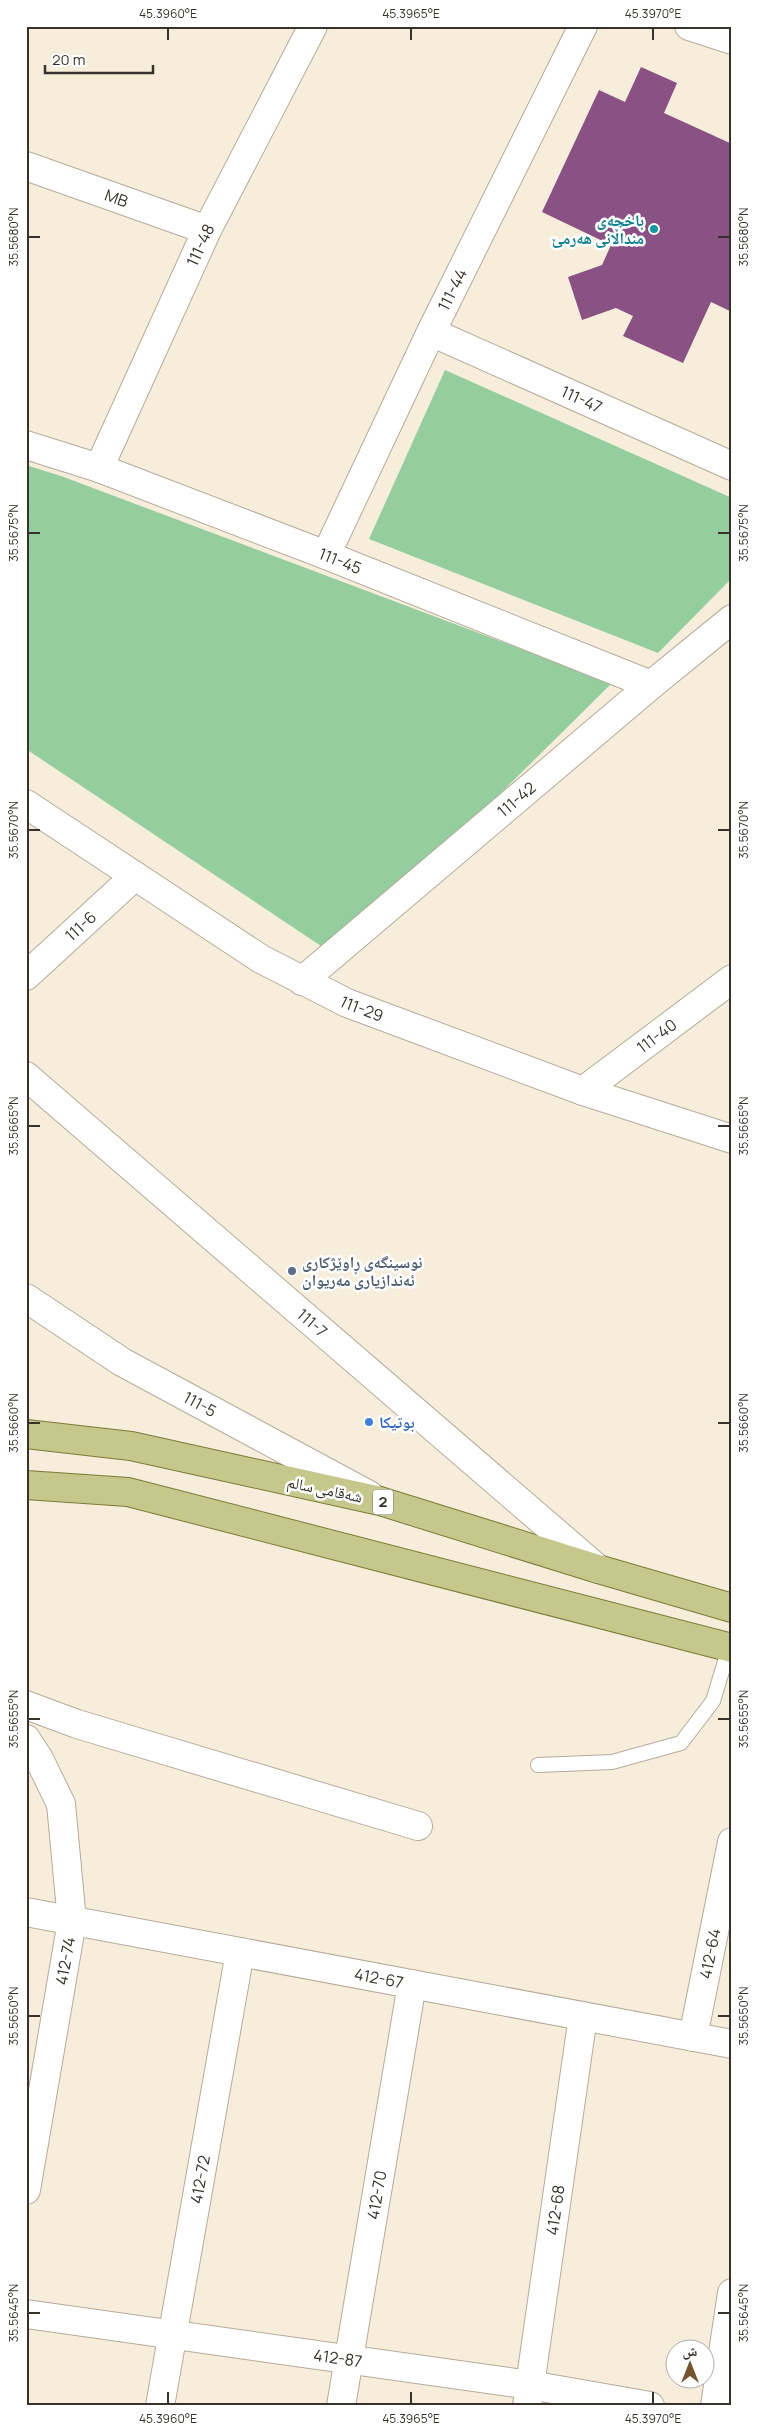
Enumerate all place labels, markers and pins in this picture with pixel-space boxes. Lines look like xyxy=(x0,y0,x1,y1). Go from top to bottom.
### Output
place label: باخچەی منداڵانی هەرمێ xyxy=(552,209,644,249)
marker: باخچەی منداڵانی هەرمێ xyxy=(648,223,660,235)
place label: نوسینگەی ڕاوێژکاری ئەندازیاری مەریوان xyxy=(302,1251,422,1291)
marker: نوسینگەی ڕاوێژکاری ئەندازیاری مەریوان xyxy=(286,1265,298,1277)
place label: بوتیکا xyxy=(379,1411,415,1433)
marker: بوتیکا xyxy=(363,1416,375,1428)

